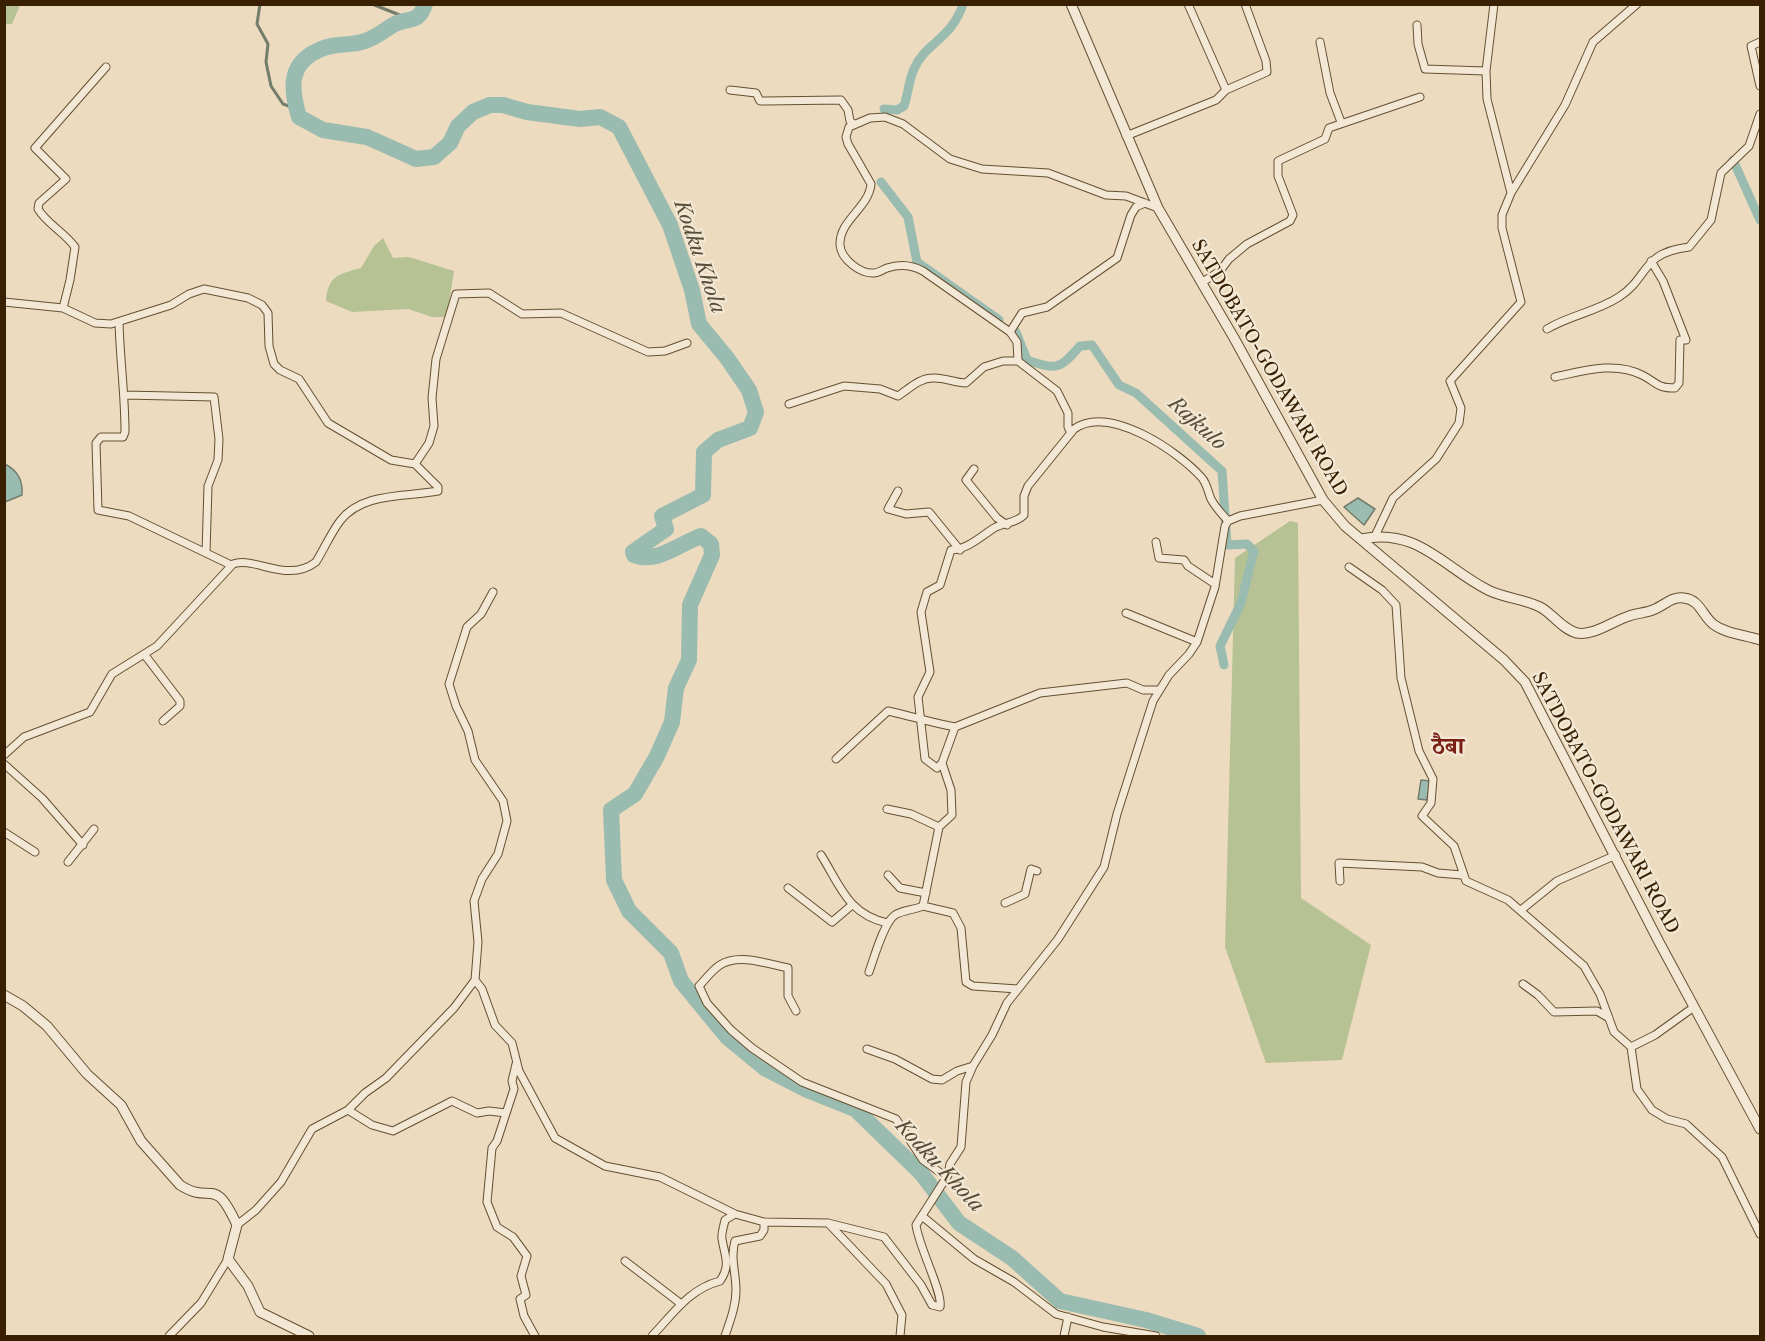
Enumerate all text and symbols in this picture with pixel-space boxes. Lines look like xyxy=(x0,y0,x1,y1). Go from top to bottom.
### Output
water label: Kodku Khola xyxy=(668,197,730,317)
street label: SATDOBATO-GODAWARI ROAD xyxy=(1186,236,1352,500)
water label: Rajkulo xyxy=(1163,392,1231,456)
street label: SATDOBATO-GODAWARI ROAD xyxy=(1527,669,1683,937)
district label: ठैबा xyxy=(1432,733,1464,761)
water label: Kodku Khola xyxy=(890,1115,988,1217)

